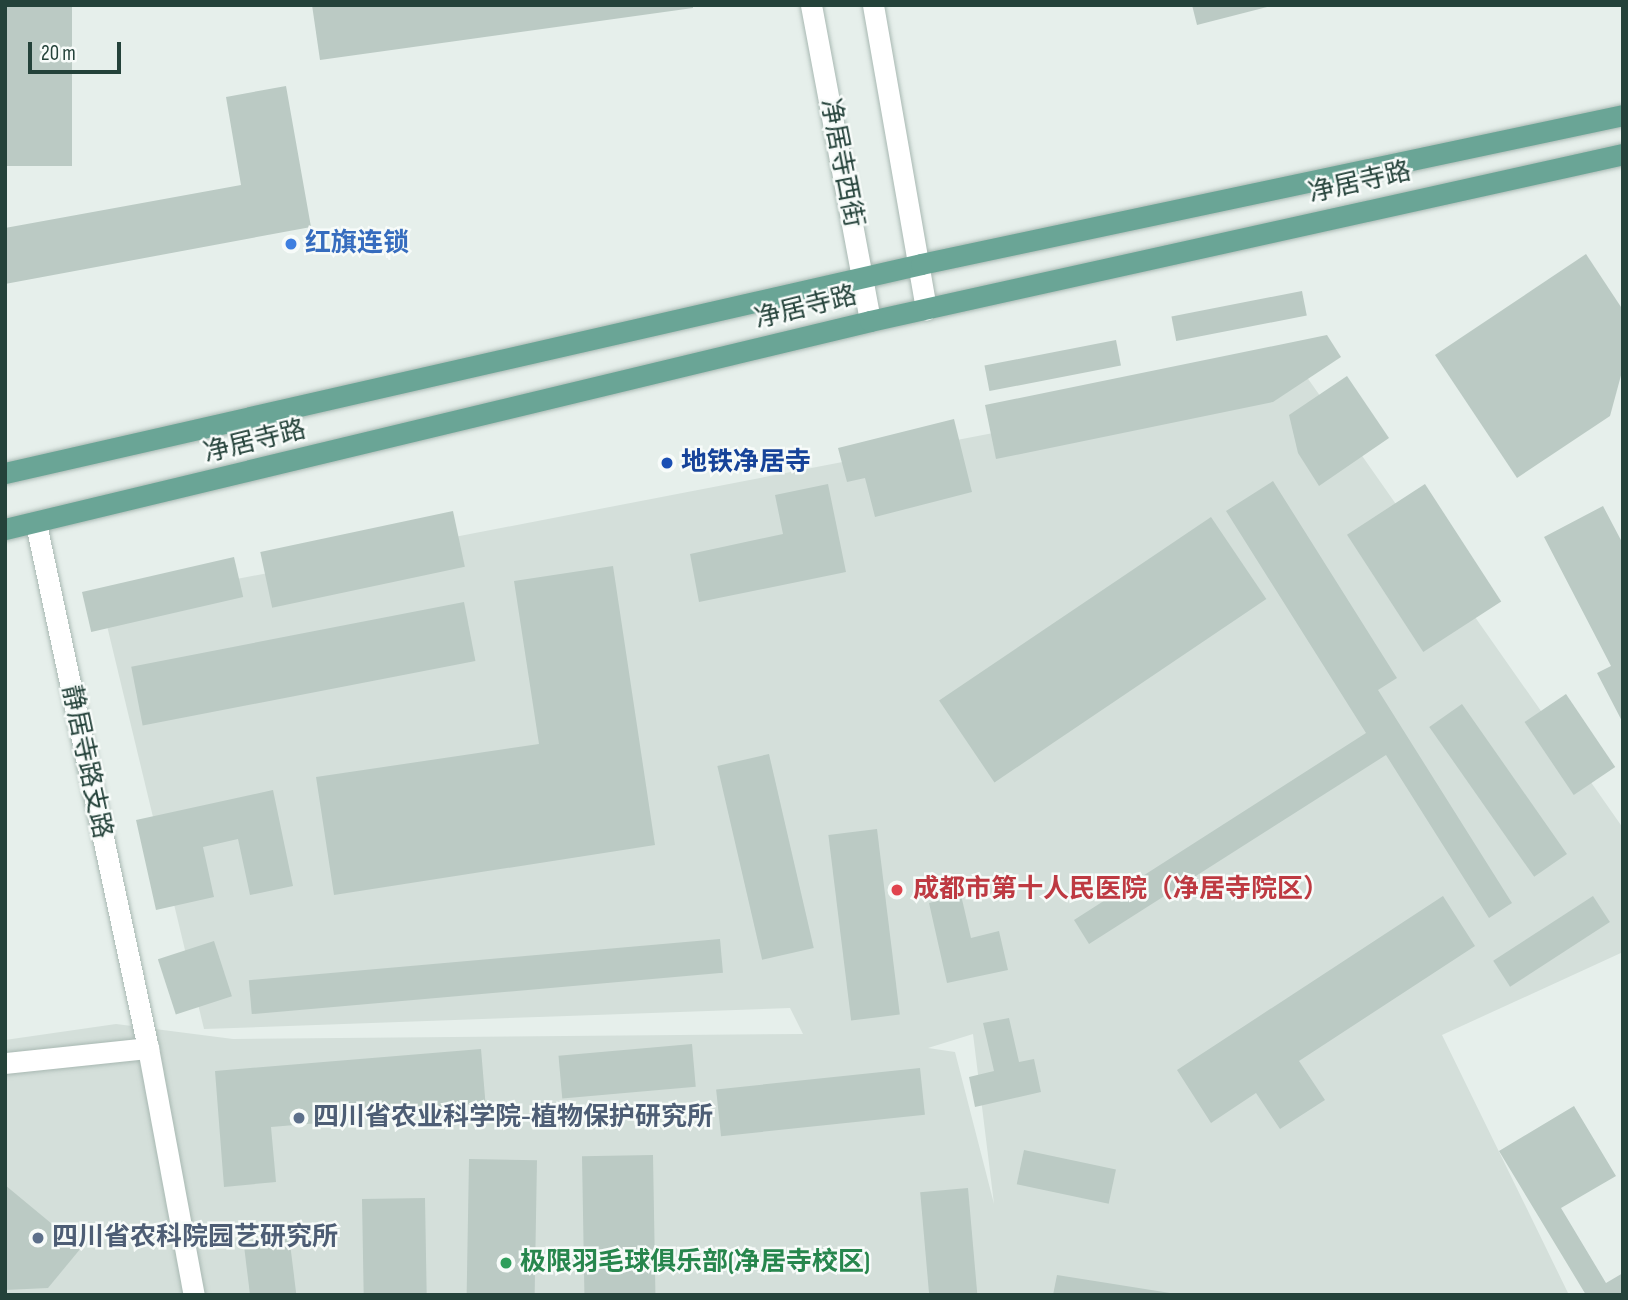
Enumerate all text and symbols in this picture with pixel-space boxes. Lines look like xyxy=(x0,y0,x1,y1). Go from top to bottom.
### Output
scale bar xyxy=(32,28,124,72)
text: 20 m xyxy=(41,41,76,66)
street label: 净居寺西街 xyxy=(813,96,869,230)
street label: 净居寺路 xyxy=(1306,156,1414,210)
place label: 红旗连锁 xyxy=(305,228,409,260)
marker: 红旗连锁 xyxy=(283,236,299,252)
street label: 净居寺路 xyxy=(752,280,860,336)
street label: 净居寺路 xyxy=(201,414,309,470)
place label: 地铁净居寺 xyxy=(681,447,811,479)
marker: 地铁净居寺 xyxy=(659,455,675,471)
street label: 静居寺路支路 xyxy=(55,682,117,842)
place label: 成都市第十人民医院（净居寺院区） xyxy=(913,874,1329,906)
marker: 成都市第十人民医院（净居寺院区） xyxy=(887,880,907,900)
place label: 四川省农业科学院-植物保护研究所 xyxy=(313,1102,713,1134)
marker: 四川省农业科学院-植物保护研究所 xyxy=(291,1110,307,1126)
place label: 四川省农科院园艺研究所 xyxy=(52,1222,338,1254)
marker: 四川省农科院园艺研究所 xyxy=(30,1230,46,1246)
place label: 极限羽毛球俱乐部(净居寺校区) xyxy=(520,1247,870,1279)
marker: 极限羽毛球俱乐部(净居寺校区) xyxy=(498,1255,514,1271)

